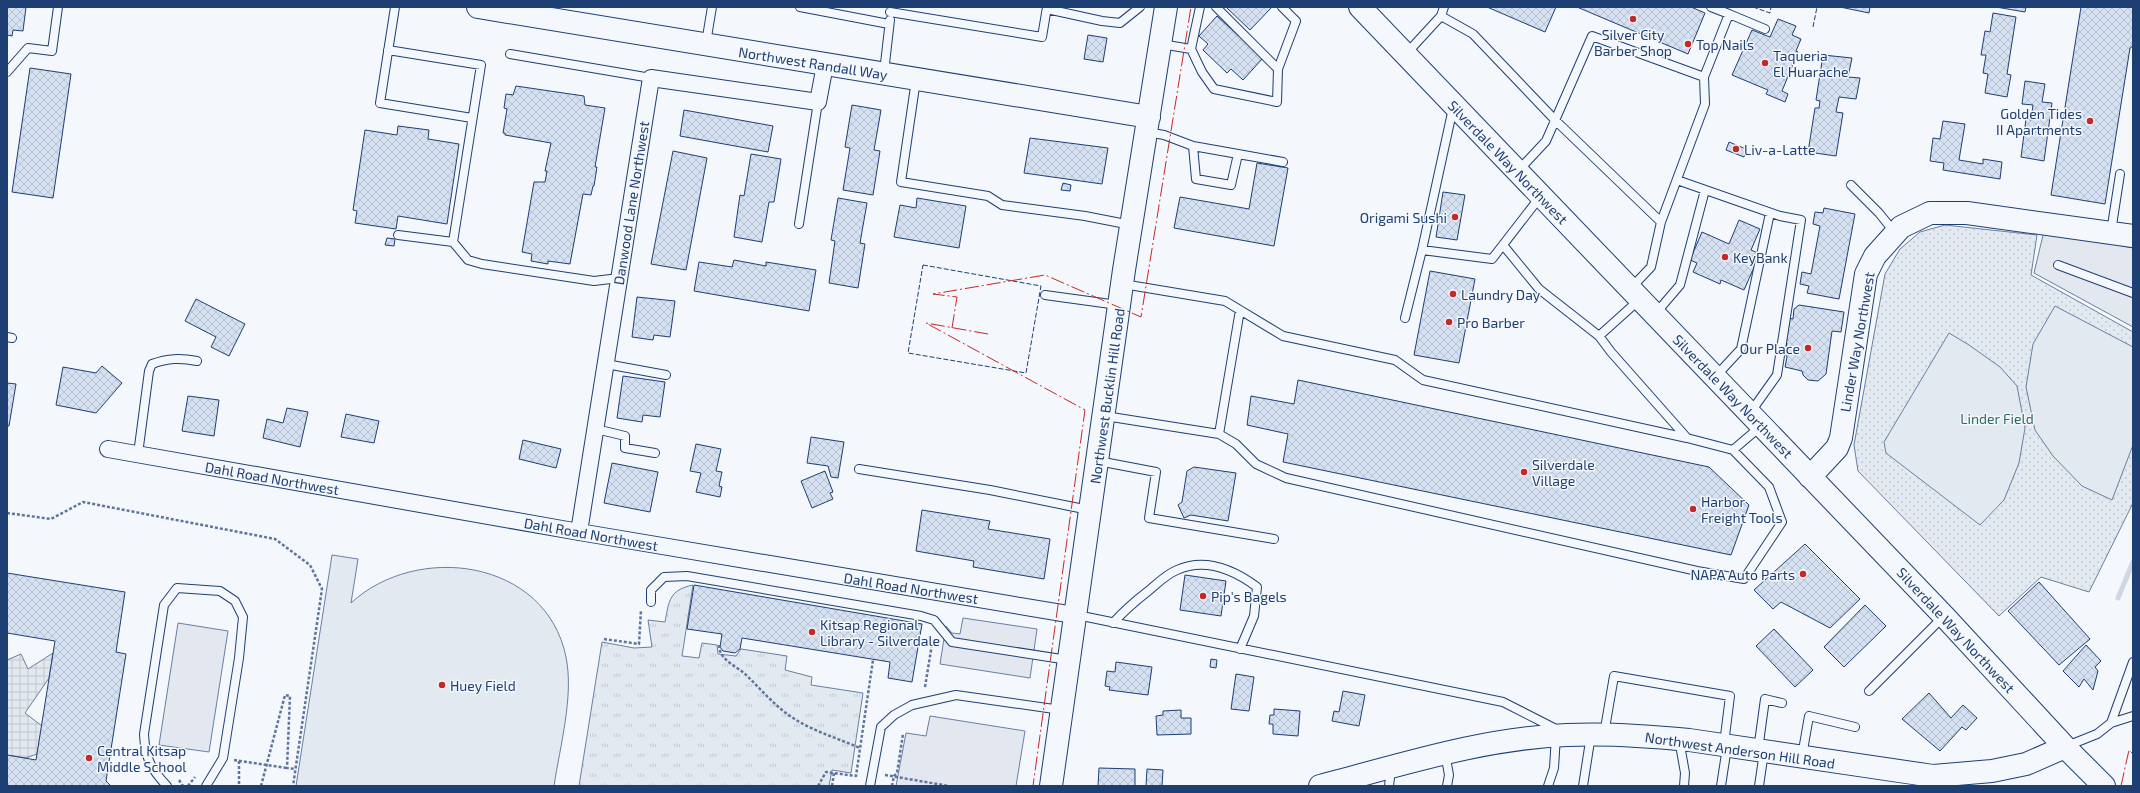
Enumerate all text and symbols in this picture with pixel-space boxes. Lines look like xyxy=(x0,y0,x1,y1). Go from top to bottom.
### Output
marker: Silver City Barber Shop xyxy=(1628,14,1638,24)
place label: Silver City Barber Shop xyxy=(1594,26,1672,59)
place label: Top Nails xyxy=(1696,36,1754,53)
marker: Top Nails xyxy=(1683,39,1693,49)
street label: Northwest Randall Way xyxy=(737,43,889,83)
place label: Taqueria El Huarache xyxy=(1773,47,1849,80)
marker: Taqueria El Huarache xyxy=(1760,58,1770,68)
street label: Silverdale Way Northwest xyxy=(1445,97,1571,227)
place label: Golden Tides II Apartments xyxy=(1996,105,2082,138)
marker: Golden Tides II Apartments xyxy=(2085,116,2095,126)
street label: Danwood Lane Northwest xyxy=(610,120,652,286)
place label: Liv-a-Latte xyxy=(1744,141,1815,158)
marker: Liv-a-Latte xyxy=(1731,144,1741,154)
place label: Origami Sushi xyxy=(1360,209,1447,226)
marker: Origami Sushi xyxy=(1450,212,1460,222)
place label: KeyBank xyxy=(1733,249,1788,266)
marker: KeyBank xyxy=(1720,252,1730,262)
street label: Linder Way Northwest xyxy=(1836,271,1878,413)
place label: Laundry Day xyxy=(1461,286,1541,303)
marker: Laundry Day xyxy=(1448,289,1458,299)
street label: Northwest Bucklin Hill Road xyxy=(1086,307,1128,485)
place label: Pro Barber xyxy=(1457,314,1525,331)
marker: Pro Barber xyxy=(1444,317,1454,327)
street label: Silverdale Way Northwest xyxy=(1670,331,1796,461)
place label: Our Place xyxy=(1740,340,1800,357)
marker: Our Place xyxy=(1803,343,1813,353)
park label: Linder Field xyxy=(1960,410,2034,427)
place label: Silverdale Village xyxy=(1532,456,1595,489)
street label: Dahl Road Northwest xyxy=(204,458,340,498)
marker: Silverdale Village xyxy=(1519,467,1529,477)
place label: Harbor Freight Tools xyxy=(1701,493,1783,526)
marker: Harbor Freight Tools xyxy=(1688,504,1698,514)
street label: Dahl Road Northwest xyxy=(523,514,659,554)
street label: Silverdale Way Northwest xyxy=(1893,564,2019,696)
place label: NAPA Auto Parts xyxy=(1690,566,1795,583)
street label: Dahl Road Northwest xyxy=(843,569,979,607)
marker: NAPA Auto Parts xyxy=(1798,569,1808,579)
place label: Pip's Bagels xyxy=(1211,588,1287,605)
marker: Pip's Bagels xyxy=(1198,591,1208,601)
place label: Kitsap Regional Library - Silverdale xyxy=(820,616,940,649)
marker: Kitsap Regional Library - Silverdale xyxy=(807,627,817,637)
place label: Huey Field xyxy=(450,677,516,694)
marker: Huey Field xyxy=(437,680,447,690)
street label: Northwest Anderson Hill Road xyxy=(1644,728,1836,772)
place label: Central Kitsap Middle School xyxy=(97,742,187,775)
marker: Central Kitsap Middle School xyxy=(84,753,94,763)

